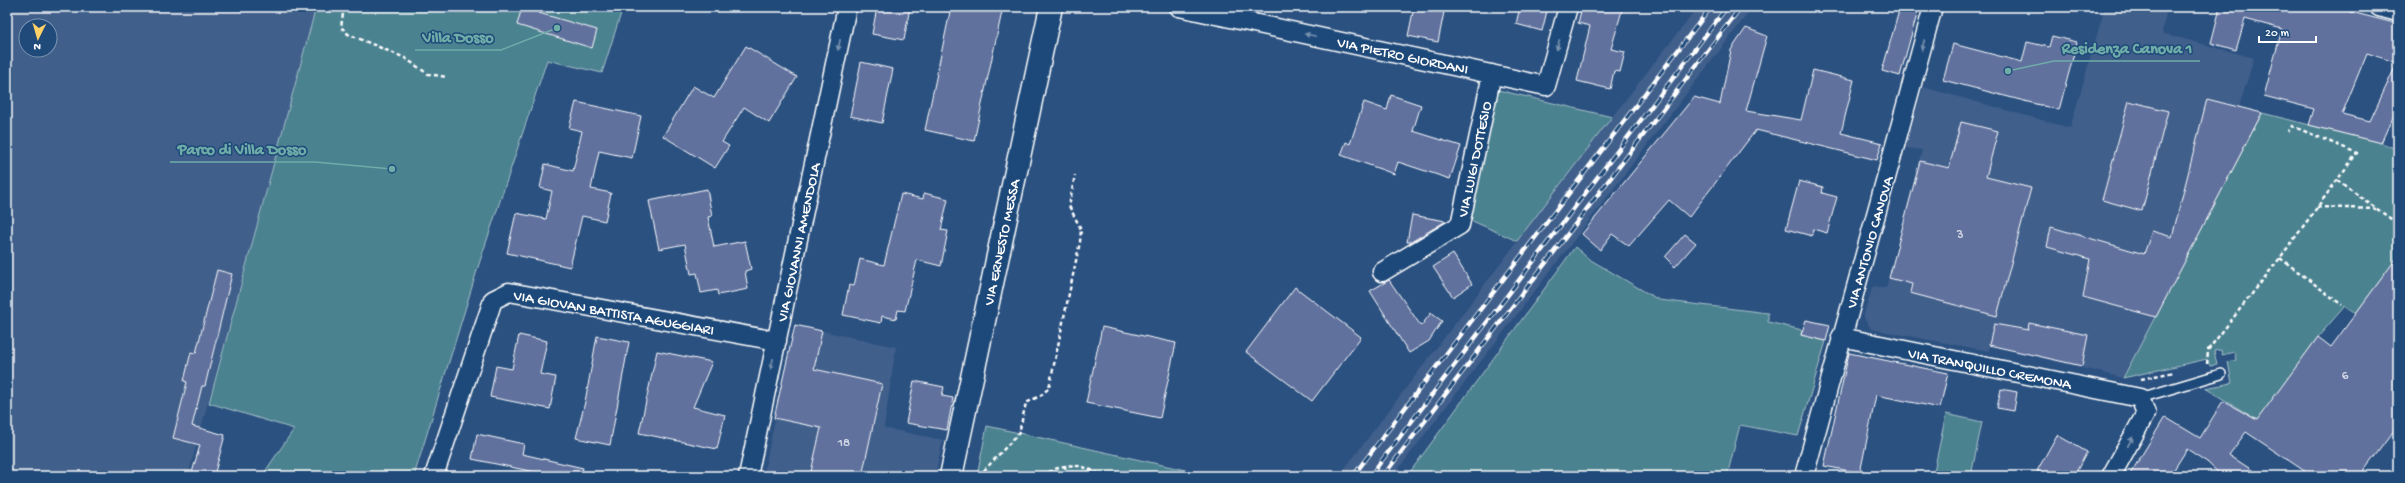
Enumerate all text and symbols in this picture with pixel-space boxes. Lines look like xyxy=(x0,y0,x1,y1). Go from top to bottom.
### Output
north arrow xyxy=(18,18,58,58)
scale bar xyxy=(2259,18,2316,44)
callout: Villa Dosso xyxy=(415,22,501,50)
text: 20 m xyxy=(2265,27,2290,41)
text: Villa Dosso xyxy=(422,30,494,49)
one-way arrow xyxy=(1304,32,1316,38)
callout: Residenza Canova 1 xyxy=(2054,33,2200,61)
street label: VIA PIETRO GIORDANI xyxy=(1334,34,1470,80)
one-way arrow xyxy=(835,39,841,51)
one-way arrow xyxy=(1555,39,1561,51)
one-way arrow xyxy=(1920,39,1926,51)
text: N xyxy=(33,40,41,52)
text: Residenza Canova 1 xyxy=(2061,41,2192,60)
street label: VIA LUIGI DOTTESIO xyxy=(1455,100,1497,220)
callout: Parco di Villa Dosso xyxy=(170,134,315,162)
text: Parco di Villa Dosso xyxy=(177,142,307,161)
street label: VIA GIOVANNI AMENDOLA xyxy=(774,160,826,324)
street label: VIA ANTONIO CANOVA xyxy=(1843,173,1899,312)
street label: VIA ERNESTO MESSA xyxy=(981,177,1025,308)
house number: 3 xyxy=(1956,228,1964,243)
street label: VIA GIOVAN BATTISTA AGUGGIARI xyxy=(511,287,715,341)
street label: VIA TRANQUILLO CREMONA xyxy=(1905,345,2074,395)
one-way arrow xyxy=(768,358,774,370)
house number: 6 xyxy=(2342,369,2349,384)
house number: 18 xyxy=(837,436,850,451)
one-way arrow xyxy=(2127,436,2134,448)

